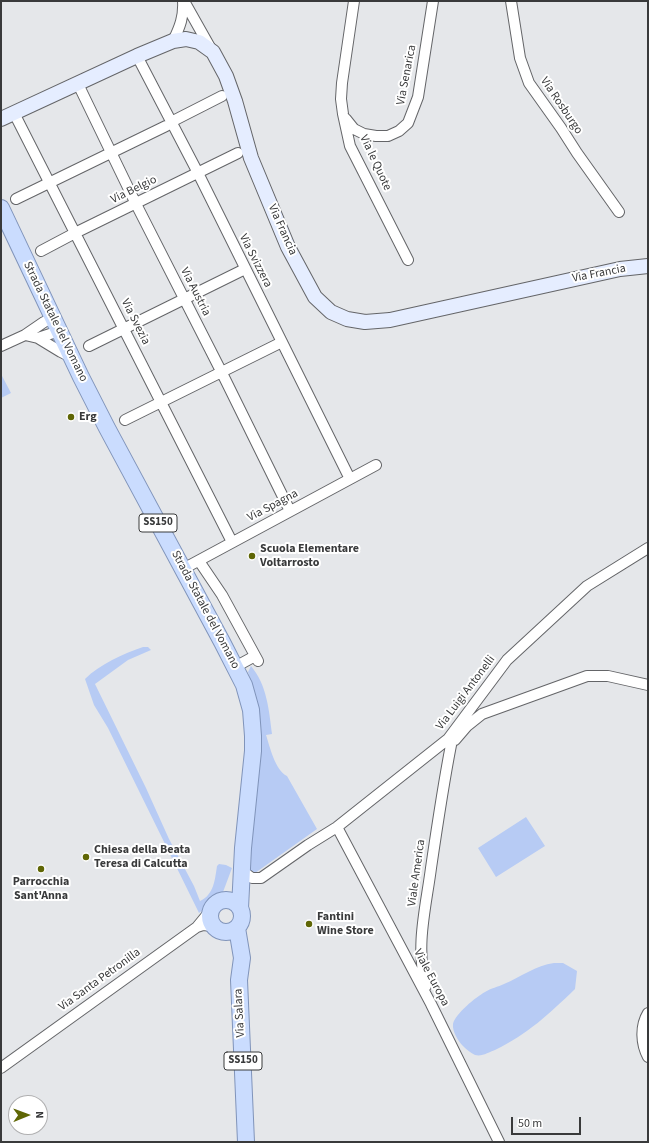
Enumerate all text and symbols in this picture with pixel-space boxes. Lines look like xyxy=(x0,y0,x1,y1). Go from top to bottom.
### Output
street label: Via Senarica xyxy=(394,44,420,106)
street label: Via Rosburgo xyxy=(537,75,585,137)
street label: Via le Quote xyxy=(356,133,394,193)
street label: Via Belgio xyxy=(109,173,159,207)
street label: Via Francia xyxy=(264,202,300,258)
street label: Via Svizzera xyxy=(235,232,275,290)
street label: Strada Statale del Vomano xyxy=(20,260,90,384)
street label: Via Francia xyxy=(571,262,627,286)
street label: Via Austria xyxy=(177,265,213,319)
street label: Via Svezia xyxy=(117,297,153,347)
place label: Erg xyxy=(79,410,97,424)
marker: Erg xyxy=(66,412,76,422)
street label: Via Spagna xyxy=(245,487,301,525)
road number: SS150 xyxy=(139,514,177,532)
place label: Scuola Elementare Voltarrosto xyxy=(260,542,359,570)
street label: Strada Statale del Vomano xyxy=(168,548,242,672)
marker: Scuola Elementare Voltarrosto xyxy=(247,551,257,561)
street label: Via Luigi Antonelli xyxy=(433,653,499,733)
street label: Viale America xyxy=(405,839,429,907)
place label: Chiesa della Beata Teresa di Calcutta xyxy=(94,843,190,871)
marker: Chiesa della Beata Teresa di Calcutta xyxy=(81,852,91,862)
marker: Parrocchia Sant'Anna xyxy=(36,864,46,874)
place label: Parrocchia Sant'Anna xyxy=(13,875,69,903)
place label: Fantini Wine Store xyxy=(317,910,374,938)
marker: Fantini Wine Store xyxy=(304,919,314,929)
street label: Via Santa Petronilla xyxy=(56,946,144,1014)
street label: Viale Europa xyxy=(410,947,452,1009)
street label: Via Salara xyxy=(232,988,248,1038)
road number: SS150 xyxy=(224,1052,262,1070)
north arrow xyxy=(8,1095,48,1135)
scale bar xyxy=(513,1109,583,1135)
text: N xyxy=(32,1111,47,1119)
text: 50 m xyxy=(518,1115,542,1132)

